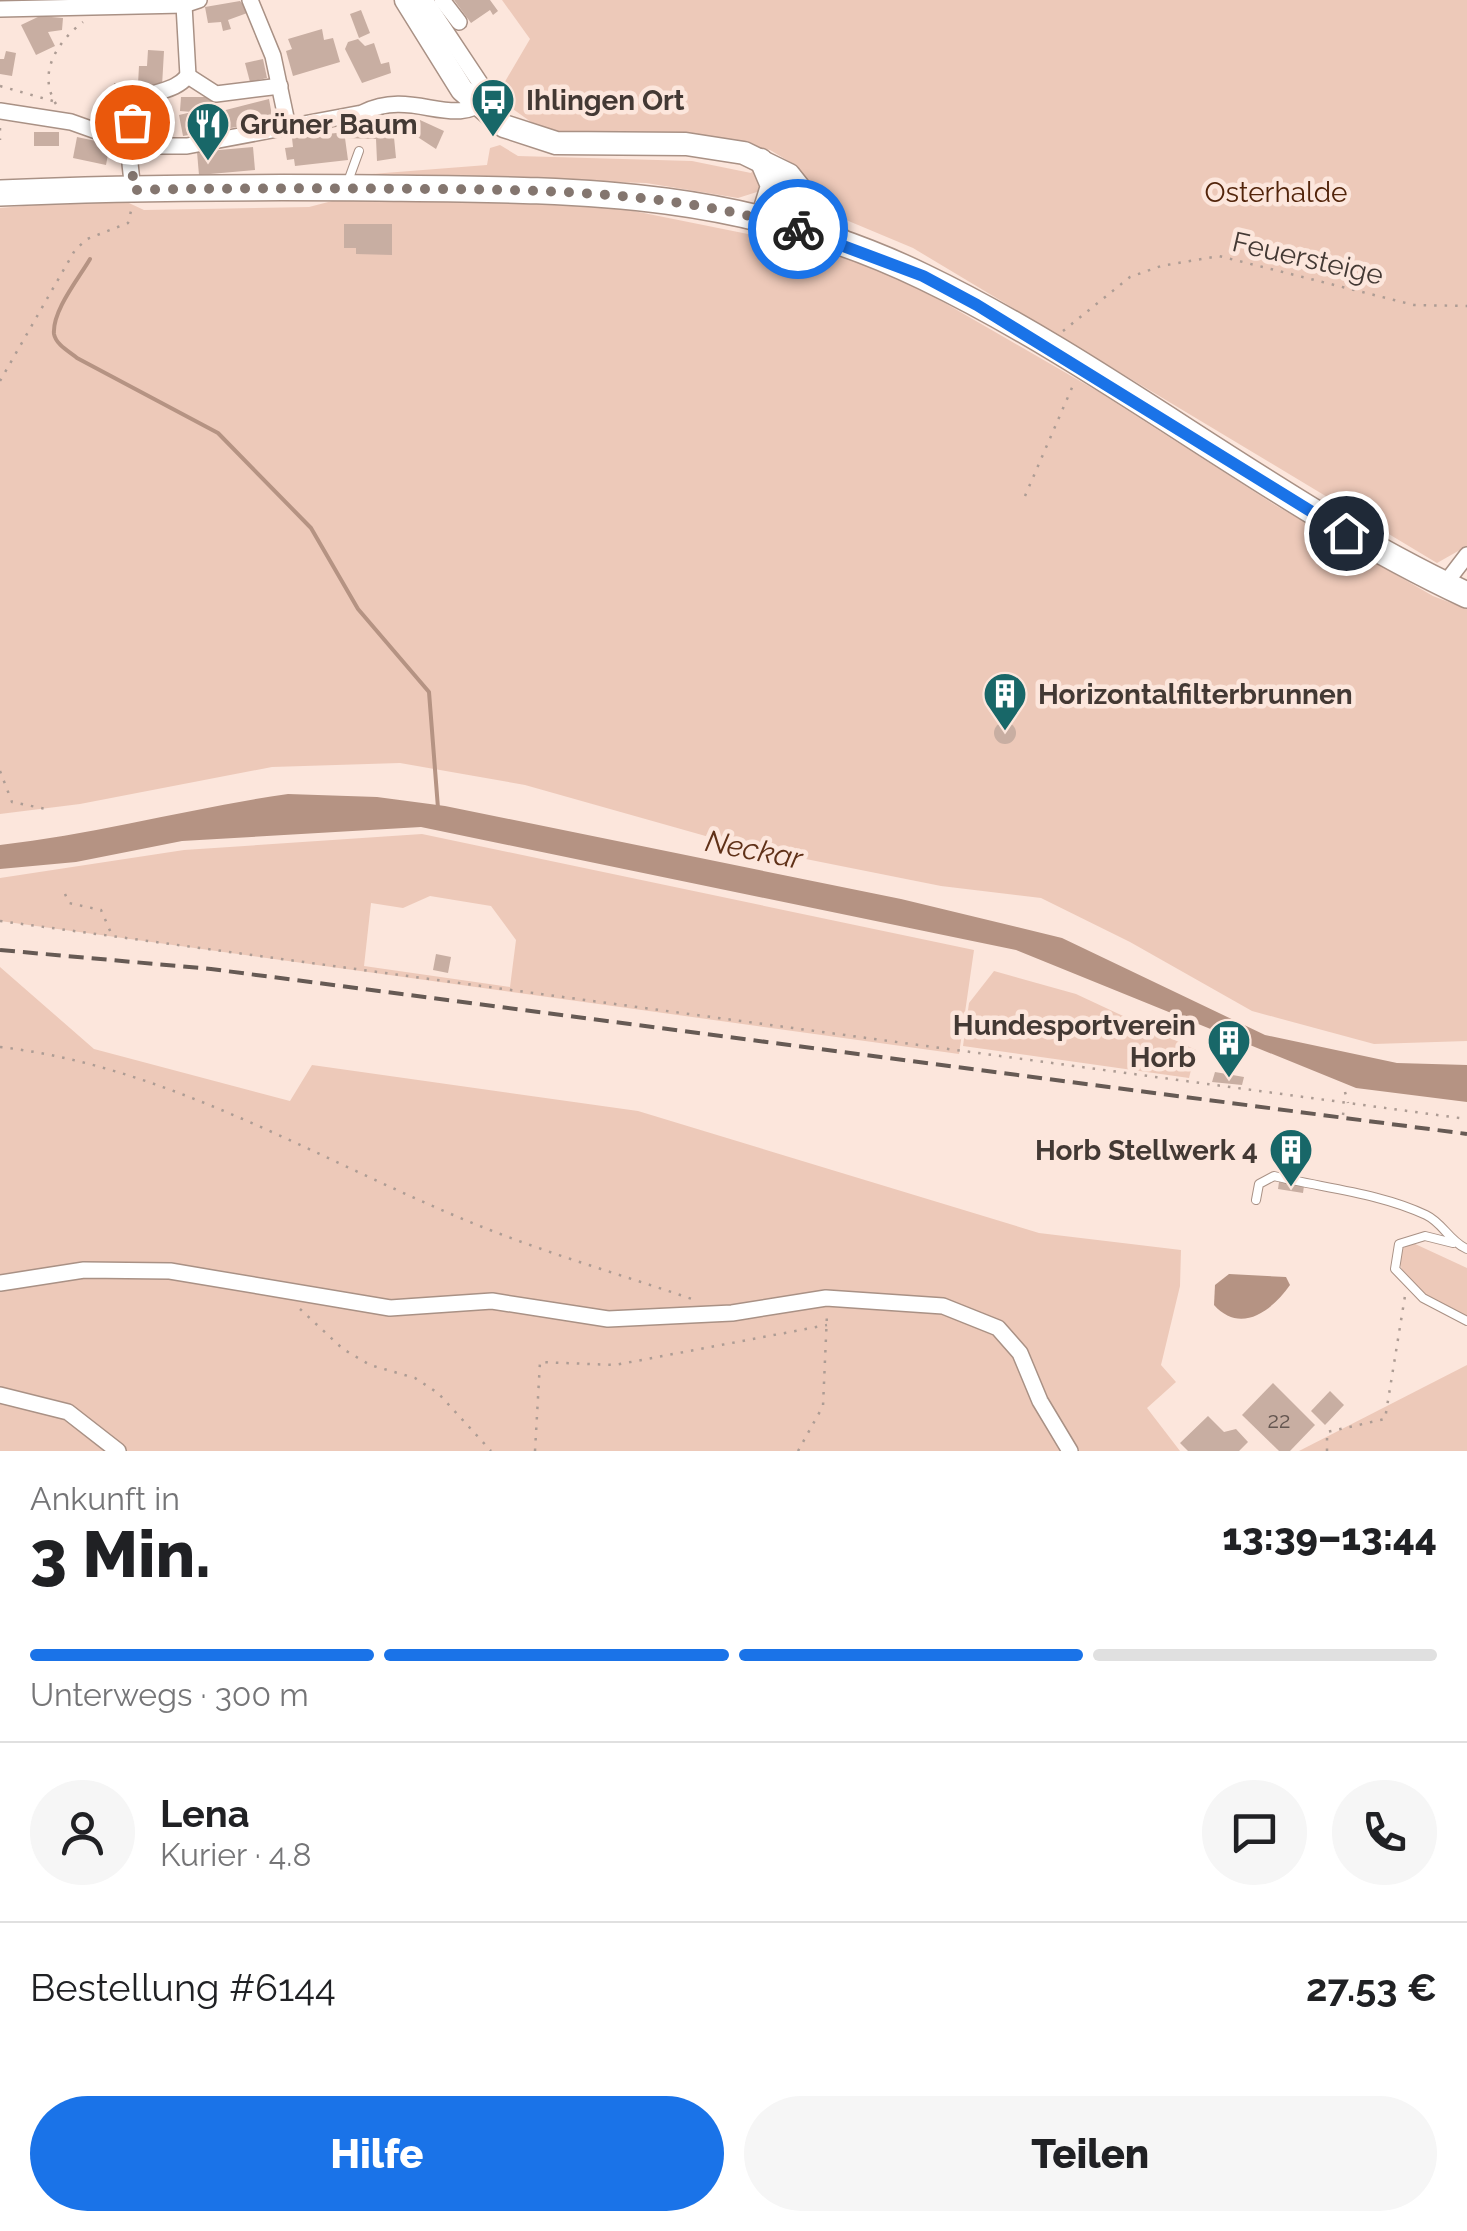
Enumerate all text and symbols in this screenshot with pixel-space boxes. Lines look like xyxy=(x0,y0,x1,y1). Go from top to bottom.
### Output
bus stop icon: Ihlingen Ort xyxy=(470,77,516,138)
pin xyxy=(90,80,175,165)
place label: Ihlingen Ort xyxy=(526,84,685,117)
icon: bag xyxy=(105,95,160,150)
restaurant icon: Grüner Baum xyxy=(185,101,231,162)
place label: Grüner Baum xyxy=(240,108,418,141)
park label: Osterhalde xyxy=(1204,176,1348,209)
courier xyxy=(748,179,848,279)
icon: bike xyxy=(771,202,826,257)
street label: Feuersteige xyxy=(1229,225,1387,292)
pin xyxy=(1304,491,1389,576)
icon: home xyxy=(1319,506,1374,561)
building icon: Horizontalfilterbrunnen xyxy=(982,671,1028,732)
place label: Horizontalfilterbrunnen xyxy=(1038,678,1353,711)
water label: Neckar xyxy=(703,823,807,876)
place label: Hundesportverein Horb xyxy=(953,1009,1196,1074)
building icon: Hundesportverein Horb xyxy=(1206,1018,1252,1079)
building icon: Horb Stellwerk 4 xyxy=(1268,1127,1314,1188)
place label: Horb Stellwerk 4 xyxy=(1035,1134,1258,1167)
house number: 22 xyxy=(1268,1407,1290,1433)
text: Ankunft in xyxy=(30,1480,180,1517)
text: 13:39–13:44 xyxy=(1222,1514,1437,1559)
text: 3 Min. xyxy=(30,1516,211,1592)
text: Unterwegs · 300 m xyxy=(30,1676,309,1713)
button: person xyxy=(30,1780,135,1885)
button: chat xyxy=(1202,1780,1307,1885)
button: phone xyxy=(1332,1780,1437,1885)
text: Lena xyxy=(160,1791,250,1836)
text: Kurier · 4.8 xyxy=(160,1836,311,1873)
text: Bestellung #6144 xyxy=(30,1965,336,2010)
text: 27.53 € xyxy=(1306,1965,1437,2010)
button: Hilfe xyxy=(30,2096,724,2211)
button: Teilen xyxy=(744,2096,1437,2211)

